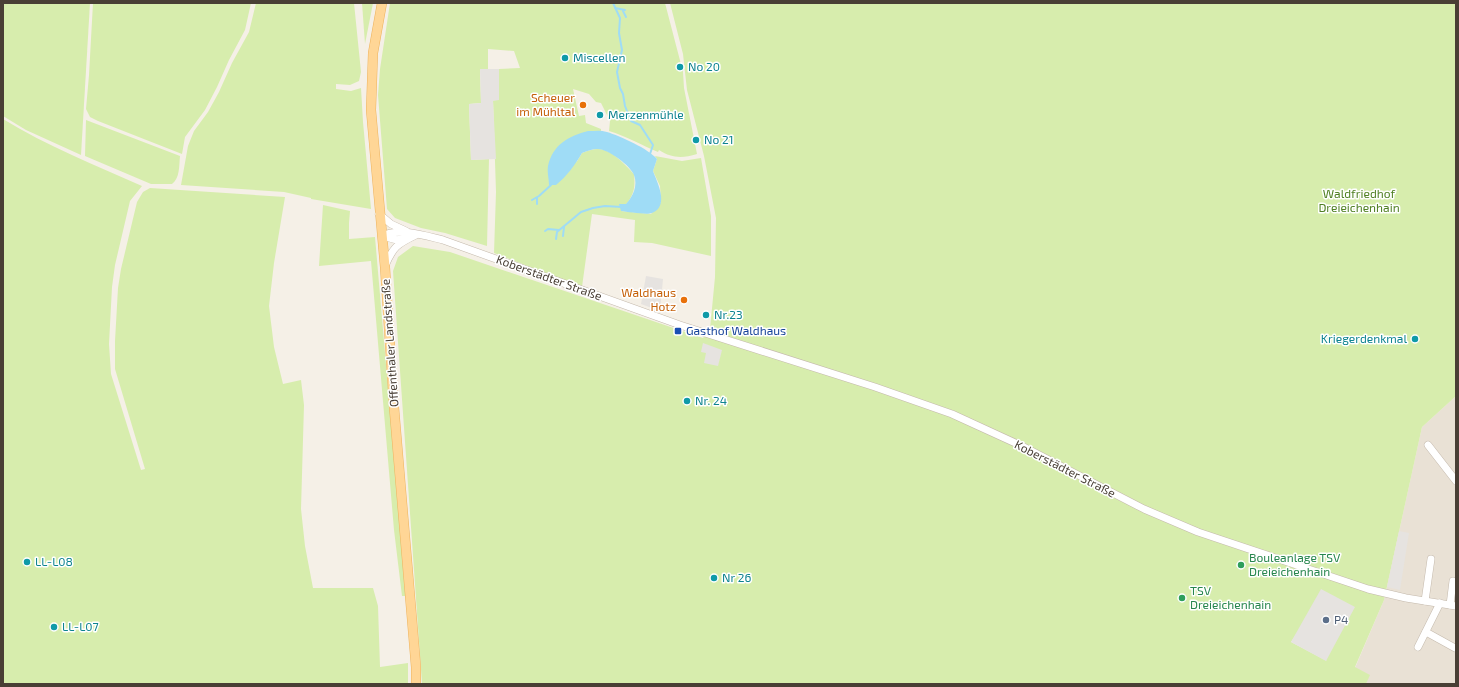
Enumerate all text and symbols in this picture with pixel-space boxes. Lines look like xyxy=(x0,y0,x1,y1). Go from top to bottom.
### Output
place label: Miscellen xyxy=(573,50,625,64)
marker: Miscellen xyxy=(560,53,570,63)
place label: No 20 xyxy=(688,59,720,73)
marker: No 20 xyxy=(675,62,685,72)
place label: Scheuer im Mühltal xyxy=(516,90,575,118)
marker: Scheuer im Mühltal xyxy=(578,100,588,110)
place label: Merzenmühle xyxy=(608,107,684,121)
marker: Merzenmühle xyxy=(595,110,605,120)
place label: No 21 xyxy=(704,132,733,146)
marker: No 21 xyxy=(691,135,701,145)
park label: Waldfriedhof Dreieichenhain xyxy=(1318,186,1400,214)
street label: Koberstädter Straße xyxy=(495,251,604,303)
street label: Offenthaler Landstraße xyxy=(378,279,400,408)
place label: Waldhaus Hotz xyxy=(621,285,676,313)
marker: Waldhaus Hotz xyxy=(679,295,689,305)
place label: Nr.23 xyxy=(714,307,743,321)
marker: Nr.23 xyxy=(701,310,711,320)
place label: Gasthof Waldhaus xyxy=(686,323,786,337)
marker: Gasthof Waldhaus xyxy=(673,326,683,336)
place label: Kriegerdenkmal xyxy=(1321,331,1407,345)
marker: Kriegerdenkmal xyxy=(1410,334,1420,344)
place label: Nr. 24 xyxy=(695,393,727,407)
marker: Nr. 24 xyxy=(682,396,692,406)
street label: Koberstädter Straße xyxy=(1013,437,1118,500)
place label: Bouleanlage TSV Dreieichenhain xyxy=(1249,550,1341,578)
place label: LL-L08 xyxy=(35,554,73,568)
marker: LL-L08 xyxy=(22,557,32,567)
marker: Bouleanlage TSV Dreieichenhain xyxy=(1236,560,1246,570)
place label: Nr 26 xyxy=(722,570,751,584)
marker: Nr 26 xyxy=(709,573,719,583)
place label: TSV Dreieichenhain xyxy=(1190,583,1271,611)
marker: TSV Dreieichenhain xyxy=(1177,593,1187,603)
place label: P4 xyxy=(1334,612,1348,626)
marker: P4 xyxy=(1321,615,1331,625)
place label: LL-L07 xyxy=(62,619,99,633)
marker: LL-L07 xyxy=(49,622,59,632)

